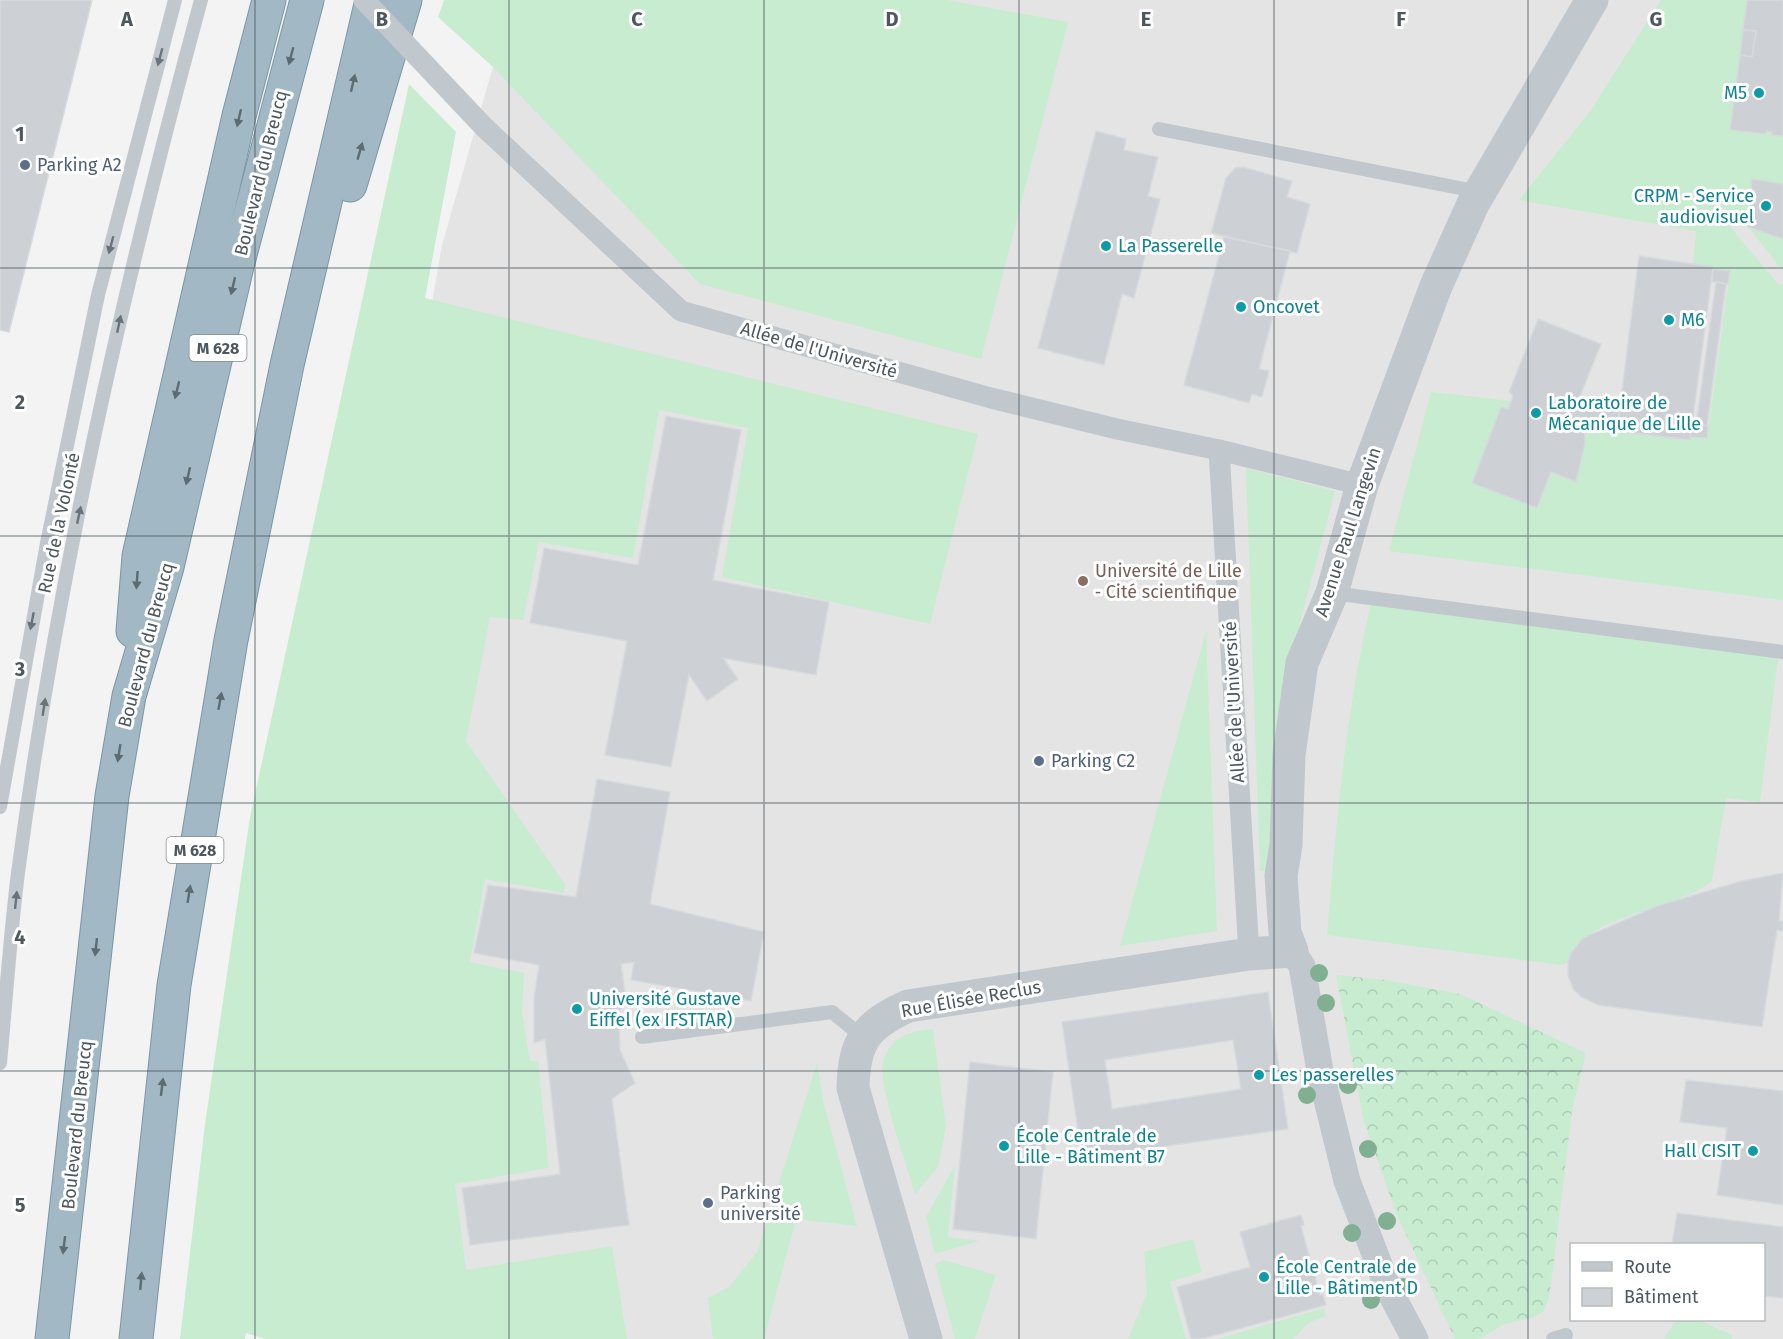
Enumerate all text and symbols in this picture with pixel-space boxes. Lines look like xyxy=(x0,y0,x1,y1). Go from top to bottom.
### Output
text: A xyxy=(120,7,134,31)
text: B xyxy=(376,7,388,31)
text: C xyxy=(631,7,643,31)
text: D xyxy=(885,7,899,31)
text: E xyxy=(1141,7,1151,31)
text: F xyxy=(1396,7,1406,31)
text: G xyxy=(1650,7,1662,31)
one-way arrow xyxy=(155,47,165,66)
one-way arrow xyxy=(286,48,295,66)
one-way arrow xyxy=(348,74,358,92)
place label: M5 xyxy=(1724,82,1747,104)
marker: M5 xyxy=(1752,86,1766,100)
street label: Boulevard du Breucq xyxy=(230,88,292,258)
one-way arrow xyxy=(233,108,243,127)
text: 1 xyxy=(15,122,25,146)
one-way arrow xyxy=(356,142,365,160)
place label: Parking A2 xyxy=(37,154,122,176)
marker: Parking A2 xyxy=(18,158,32,172)
place label: CRPM - Service audiovisuel xyxy=(1634,185,1754,228)
marker: CRPM - Service audiovisuel xyxy=(1759,199,1773,213)
place label: La Passerelle xyxy=(1118,235,1223,257)
one-way arrow xyxy=(106,236,116,254)
marker: La Passerelle xyxy=(1099,239,1113,253)
one-way arrow xyxy=(227,277,237,295)
place label: Oncovet xyxy=(1253,296,1320,318)
marker: Oncovet xyxy=(1234,300,1248,314)
place label: M6 xyxy=(1681,309,1705,331)
marker: M6 xyxy=(1662,313,1676,327)
one-way arrow xyxy=(115,315,125,334)
street label: Allée de l'Université xyxy=(738,317,900,383)
road number: M 628 xyxy=(190,335,246,361)
one-way arrow xyxy=(171,380,181,399)
text: 2 xyxy=(15,390,25,414)
place label: Laboratoire de Mécanique de Lille xyxy=(1548,392,1701,435)
marker: Laboratoire de Mécanique de Lille xyxy=(1529,406,1543,420)
street label: Avenue Paul Langevin xyxy=(1310,445,1386,619)
street label: Rue de la Volonté xyxy=(33,451,85,595)
one-way arrow xyxy=(183,467,193,485)
one-way arrow xyxy=(75,505,84,524)
street label: Boulevard du Breucq xyxy=(113,560,179,730)
place label: Université de Lille ‐ Cité scientifique xyxy=(1095,560,1242,603)
one-way arrow xyxy=(133,571,142,590)
marker: Université de Lille ‐ Cité scientifique xyxy=(1076,574,1090,588)
one-way arrow xyxy=(27,612,36,631)
street label: Allée de l'Université xyxy=(1219,621,1249,783)
text: 3 xyxy=(14,657,25,681)
one-way arrow xyxy=(216,692,225,711)
one-way arrow xyxy=(39,697,48,716)
one-way arrow xyxy=(114,744,123,763)
place label: Parking C2 xyxy=(1051,750,1135,772)
marker: Parking C2 xyxy=(1032,754,1046,768)
road number: M 628 xyxy=(166,837,224,863)
one-way arrow xyxy=(184,884,193,903)
one-way arrow xyxy=(11,890,21,909)
text: 4 xyxy=(14,925,26,949)
one-way arrow xyxy=(91,938,100,957)
street label: Rue Élisée Reclus xyxy=(899,975,1043,1022)
place label: Université Gustave Eiffel (ex IFSTTAR) xyxy=(589,988,741,1031)
marker: Université Gustave Eiffel (ex IFSTTAR) xyxy=(570,1002,584,1016)
street label: Boulevard du Breucq xyxy=(57,1039,97,1211)
place label: Les passerelles xyxy=(1271,1064,1394,1086)
marker: Les passerelles xyxy=(1252,1068,1266,1082)
one-way arrow xyxy=(157,1077,167,1096)
place label: École Centrale de Lille - Bâtiment B7 xyxy=(1016,1124,1165,1168)
marker: École Centrale de Lille - Bâtiment B7 xyxy=(997,1139,1011,1153)
place label: Hall CISIT xyxy=(1664,1140,1742,1162)
marker: Hall CISIT xyxy=(1746,1144,1760,1158)
place label: Parking université xyxy=(720,1182,801,1225)
text: 5 xyxy=(15,1193,26,1217)
marker: Parking université xyxy=(701,1196,715,1210)
one-way arrow xyxy=(59,1236,69,1255)
legend xyxy=(1570,1243,1765,1321)
place label: École Centrale de Lille - Bâtiment D xyxy=(1276,1255,1418,1299)
text: Route xyxy=(1624,1256,1672,1278)
marker: École Centrale de Lille - Bâtiment D xyxy=(1257,1270,1271,1284)
one-way arrow xyxy=(136,1271,146,1290)
text: Bâtiment xyxy=(1624,1286,1699,1308)

